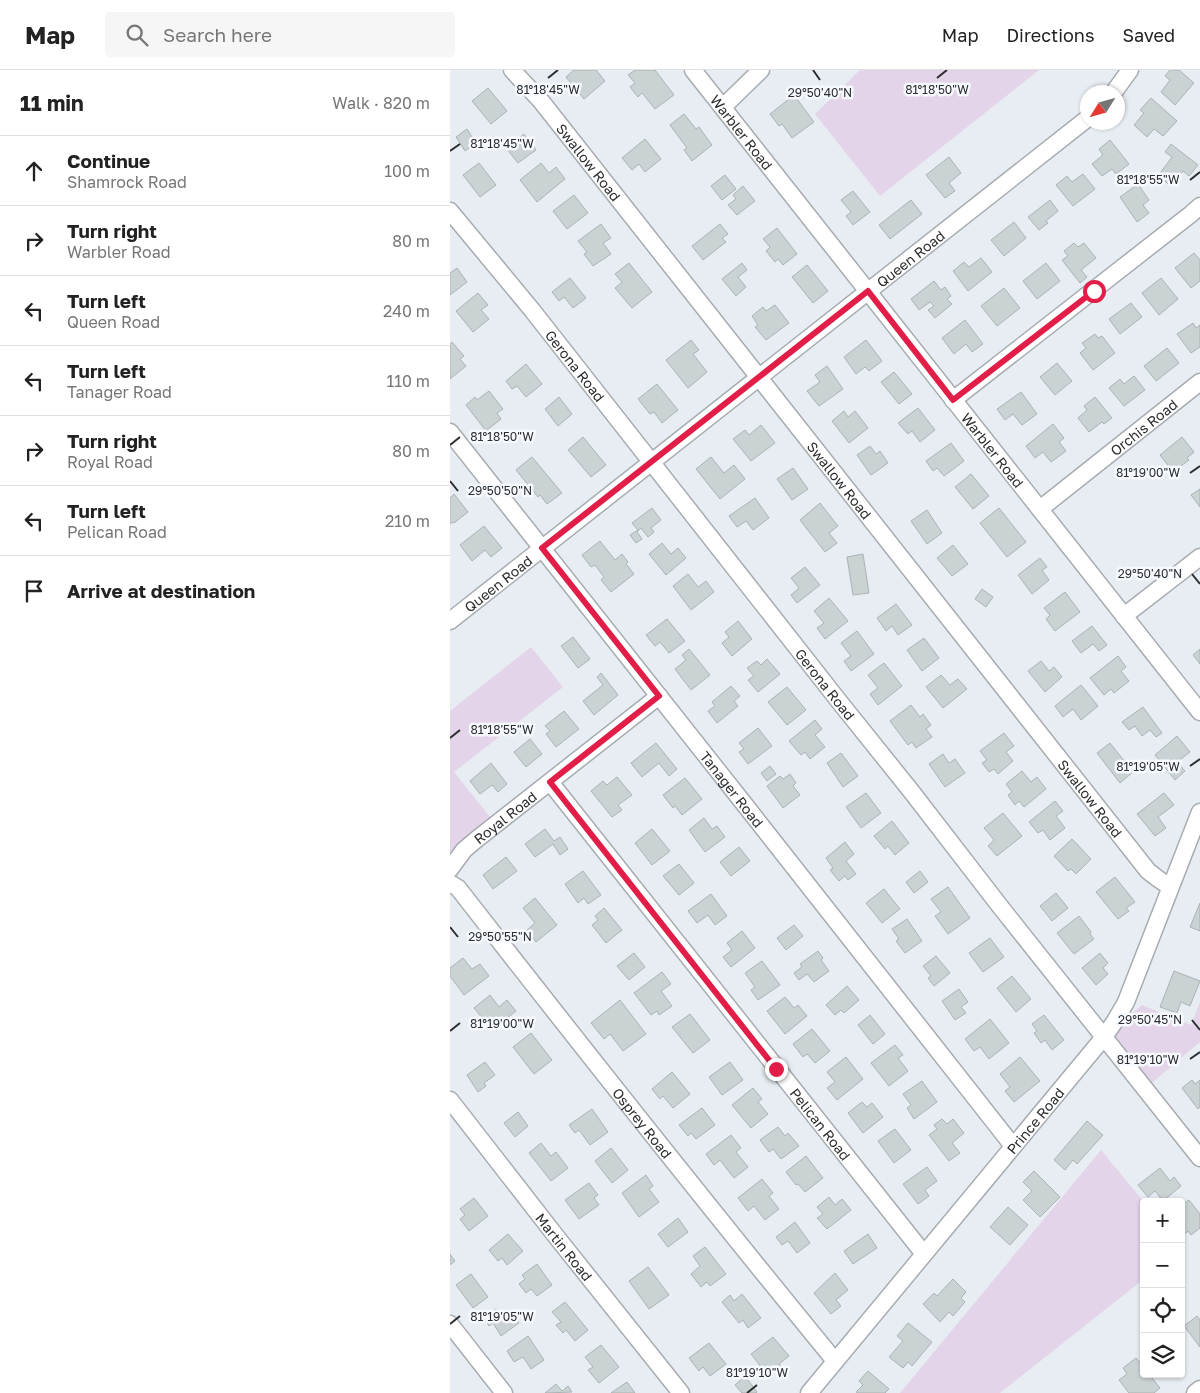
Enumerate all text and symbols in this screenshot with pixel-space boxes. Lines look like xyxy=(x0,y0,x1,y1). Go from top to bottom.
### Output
search box xyxy=(105,12,455,57)
text: Map xyxy=(25,20,75,49)
icon: search xyxy=(123,21,151,49)
text: Search here xyxy=(163,23,272,46)
text: Map xyxy=(942,24,978,46)
text: Directions xyxy=(1006,24,1094,46)
text: Saved xyxy=(1122,24,1175,46)
text: 81°18'45"W xyxy=(516,82,580,97)
text: 81°18'50"W xyxy=(905,82,969,97)
text: 29°50'40"N xyxy=(788,85,852,100)
north arrow xyxy=(1080,85,1125,130)
text: 11 min xyxy=(20,90,84,116)
street label: Warbler Road xyxy=(707,91,777,173)
text: Walk · 820 m xyxy=(332,93,430,113)
street label: Swallow Road xyxy=(553,120,625,204)
text: 81°18'45"W xyxy=(470,136,534,151)
text: Continue xyxy=(67,149,150,172)
icon: ahead xyxy=(20,157,48,185)
text: 100 m xyxy=(384,161,430,181)
text: Shamrock Road xyxy=(67,172,187,192)
text: 81°18'55"W xyxy=(1116,172,1180,187)
text: Turn right xyxy=(67,219,157,242)
street label: Queen Road xyxy=(873,226,947,290)
icon: right xyxy=(20,227,48,255)
text: 80 m xyxy=(392,231,430,251)
text: Warbler Road xyxy=(67,242,171,262)
route start xyxy=(1083,280,1106,303)
text: Turn left xyxy=(67,289,146,312)
icon: left xyxy=(20,297,48,325)
text: 240 m xyxy=(383,301,430,321)
text: Queen Road xyxy=(67,312,160,332)
street label: Gerona Road xyxy=(542,326,609,405)
text: Turn left xyxy=(67,359,146,382)
icon: left xyxy=(20,367,48,395)
text: 110 m xyxy=(386,371,430,391)
text: Tanager Road xyxy=(67,382,172,402)
street label: Orchis Road xyxy=(1106,395,1180,459)
street label: Warbler Road xyxy=(958,409,1028,491)
text: Turn right xyxy=(67,429,157,452)
text: 81°18'50"W xyxy=(470,429,534,444)
icon: right xyxy=(20,437,48,465)
street label: Swallow Road xyxy=(804,438,876,522)
text: 80 m xyxy=(392,441,430,461)
text: Royal Road xyxy=(67,452,153,472)
text: 81°19'00"W xyxy=(1116,465,1180,480)
text: 29°50'50"N xyxy=(468,483,532,498)
text: Turn left xyxy=(67,499,146,522)
icon: left xyxy=(20,507,48,535)
text: 210 m xyxy=(385,511,430,531)
text: Pelican Road xyxy=(67,522,167,542)
street label: Queen Road xyxy=(461,551,535,615)
text: 29°50'40"N xyxy=(1118,566,1182,581)
icon: arrive xyxy=(20,577,48,605)
text: Arrive at destination xyxy=(67,579,255,602)
street label: Gerona Road xyxy=(792,645,859,723)
text: 81°18'55"W xyxy=(470,722,534,737)
street label: Tanager Road xyxy=(697,748,767,830)
street label: Swallow Road xyxy=(1055,756,1126,840)
text: 81°19'05"W xyxy=(1116,759,1180,774)
street label: Royal Road xyxy=(470,787,540,847)
text: 29°50'55"N xyxy=(468,929,532,944)
text: 29°50'45"N xyxy=(1118,1012,1182,1027)
text: 81°19'00"W xyxy=(470,1016,534,1031)
text: 81°19'10"W xyxy=(1117,1052,1180,1067)
route end xyxy=(765,1058,788,1081)
street label: Osprey Road xyxy=(609,1084,676,1161)
street label: Pelican Road xyxy=(787,1084,855,1163)
street label: Prince Road xyxy=(1003,1084,1067,1157)
map controls xyxy=(1140,1198,1185,1378)
button: + xyxy=(1140,1198,1185,1243)
street label: Martin Road xyxy=(532,1209,596,1284)
button: − xyxy=(1140,1243,1185,1288)
button: locate xyxy=(1140,1288,1185,1333)
text: 81°19'05"W xyxy=(470,1309,534,1324)
button: layers xyxy=(1140,1333,1185,1378)
text: 81°19'10"W xyxy=(726,1365,789,1380)

